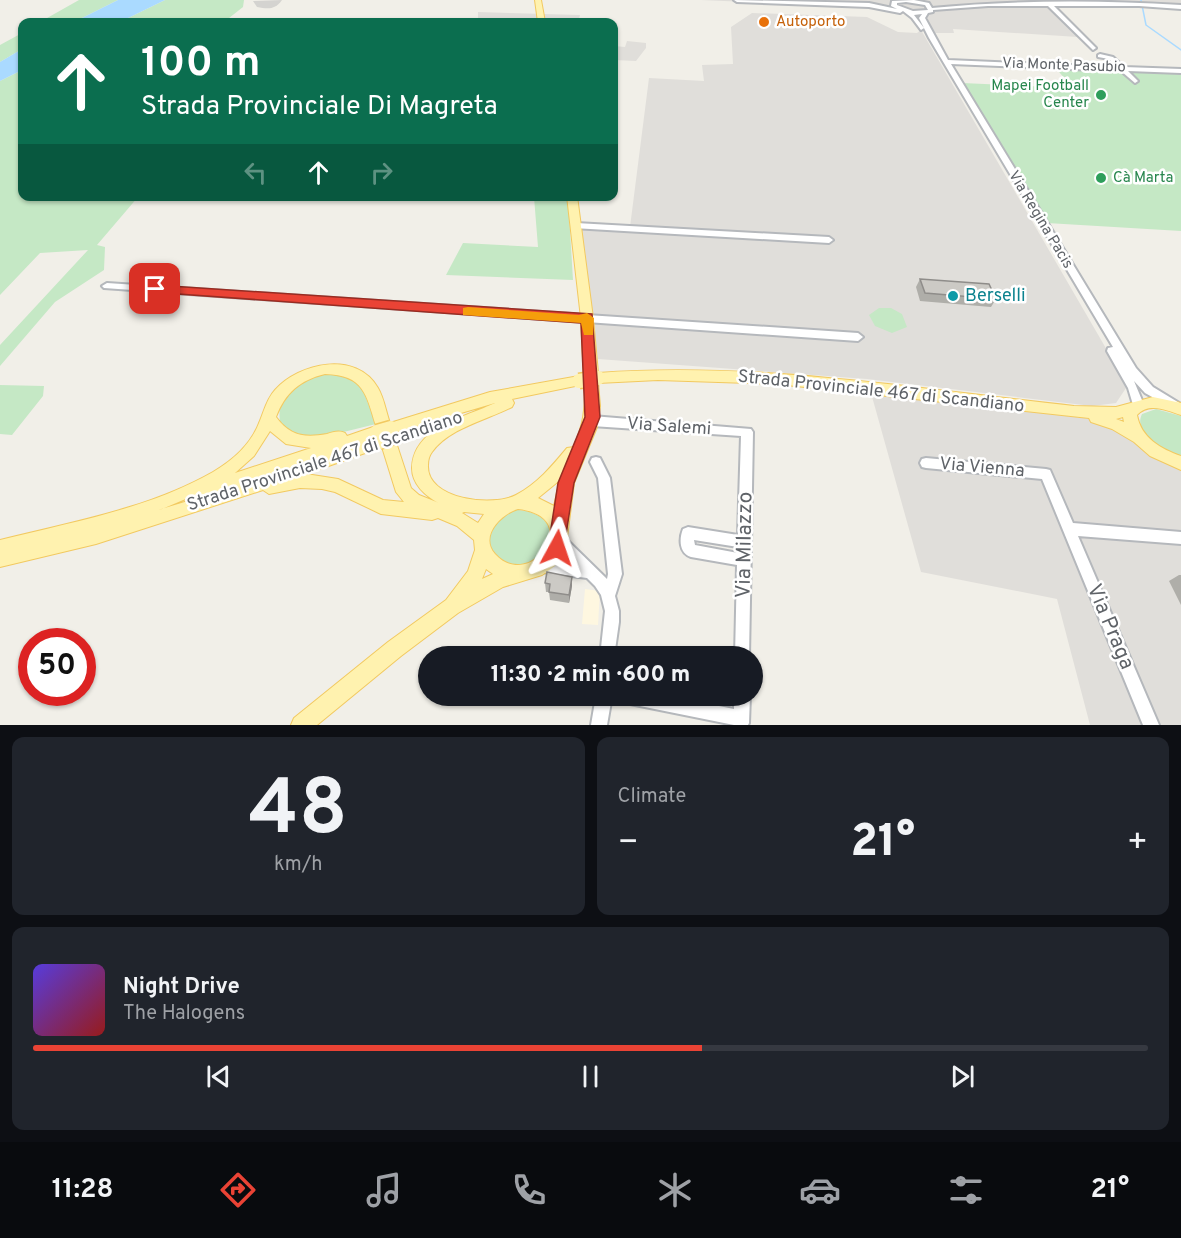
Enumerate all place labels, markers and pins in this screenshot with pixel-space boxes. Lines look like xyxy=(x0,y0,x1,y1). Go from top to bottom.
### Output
place label: Autoporto xyxy=(776,13,845,32)
marker: Autoporto xyxy=(757,15,771,29)
place label: Mapei Football Center xyxy=(991,77,1089,113)
marker: Mapei Football Center xyxy=(1094,88,1108,102)
place label: Cà Marta xyxy=(1113,169,1173,188)
marker: Cà Marta xyxy=(1094,171,1108,185)
pin xyxy=(129,263,180,314)
place label: Berselli xyxy=(965,285,1026,308)
marker: Berselli xyxy=(946,289,960,303)

